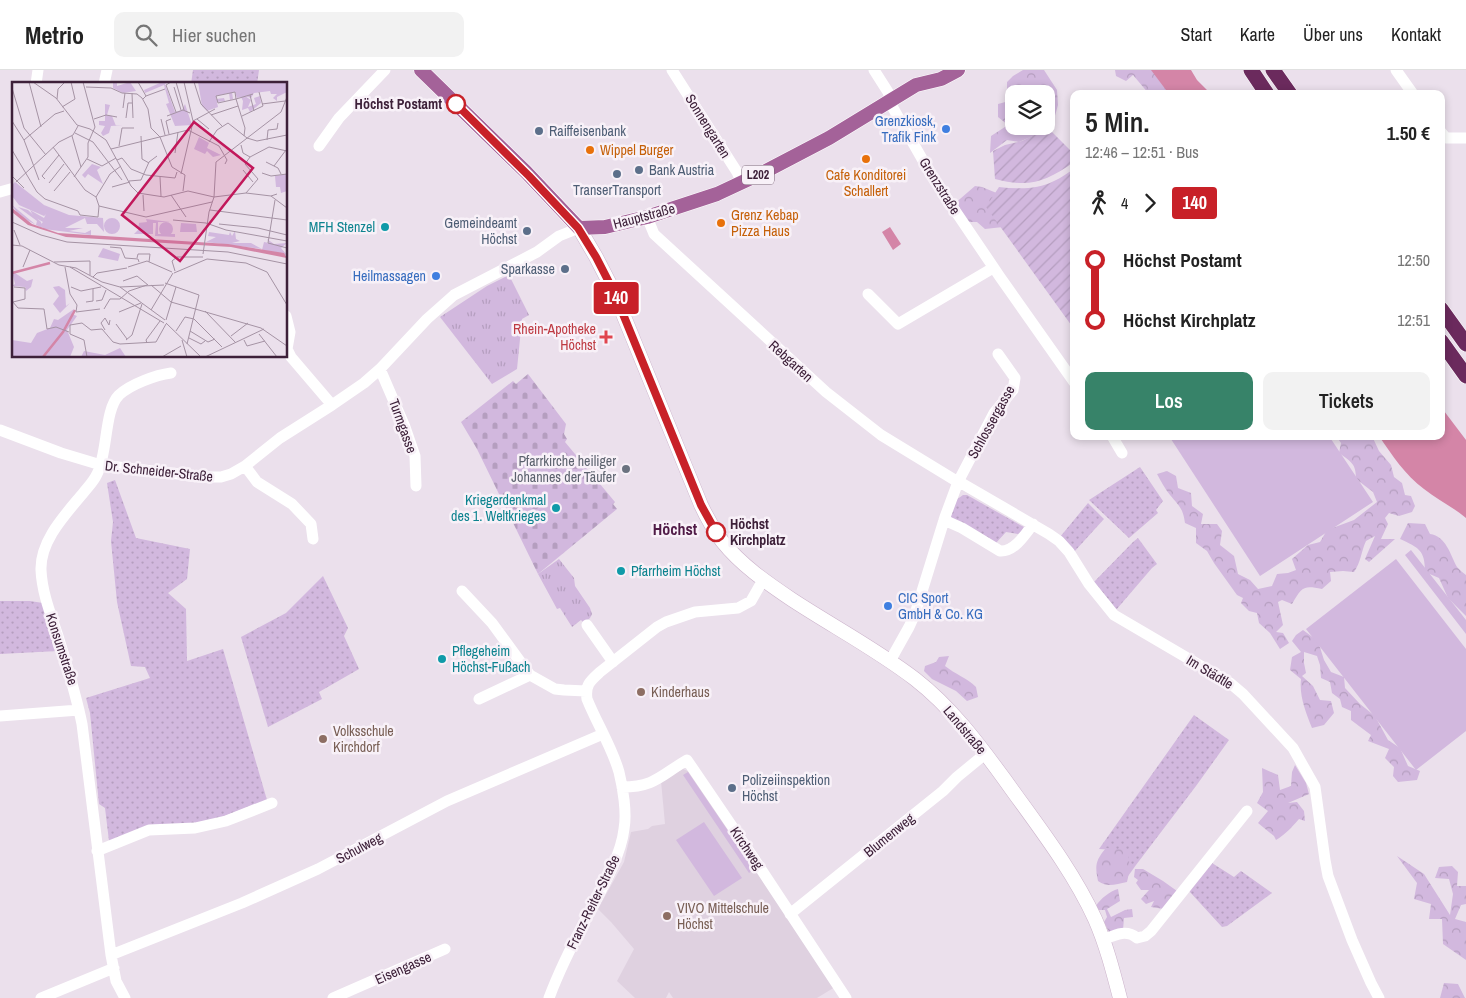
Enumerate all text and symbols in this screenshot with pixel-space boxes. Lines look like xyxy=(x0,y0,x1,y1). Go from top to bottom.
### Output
search box xyxy=(114,12,464,57)
text: Metrio xyxy=(25,19,84,51)
icon: search xyxy=(132,21,160,49)
text: Hier suchen xyxy=(172,22,256,48)
text: Start xyxy=(1181,22,1212,47)
text: Karte xyxy=(1240,22,1275,47)
text: Über uns xyxy=(1303,22,1363,47)
text: Kontakt xyxy=(1391,22,1441,47)
inset map xyxy=(12,82,288,358)
map controls xyxy=(1005,85,1055,135)
button: layers xyxy=(1005,85,1055,135)
street label: Sonnengarten xyxy=(681,91,735,161)
marker: Höchst Postamt xyxy=(446,94,466,114)
place label: Höchst Postamt xyxy=(355,95,442,113)
text: 5 Min. xyxy=(1085,103,1150,141)
place label: Grenzkiosk, Trafik Fink xyxy=(875,112,936,146)
text: 1.50 € xyxy=(1387,120,1430,146)
place label: Raiffeisenbank xyxy=(549,122,626,140)
marker: Grenzkiosk, Trafik Fink xyxy=(940,123,952,135)
marker: Raiffeisenbank xyxy=(533,125,545,137)
place label: Wippel Burger xyxy=(600,141,674,159)
text: 12:46 – 12:51 · Bus xyxy=(1085,141,1199,163)
marker: Wippel Burger xyxy=(584,144,596,156)
marker: Cafe Konditorei Schallert xyxy=(860,153,872,165)
street label: Grenzstraße xyxy=(915,154,965,218)
place label: Bank Austria xyxy=(649,161,715,179)
marker: Bank Austria xyxy=(633,164,645,176)
road number: L202 xyxy=(742,166,774,184)
place label: Cafe Konditorei Schallert xyxy=(826,166,906,200)
marker: TranserTransport xyxy=(611,168,623,180)
place label: TranserTransport xyxy=(573,181,661,199)
icon: walk xyxy=(1085,189,1113,217)
icon: forward xyxy=(1136,189,1164,217)
text: 140 xyxy=(1182,190,1207,215)
text: 4 xyxy=(1121,192,1128,214)
street label: Hauptstraße xyxy=(611,199,677,233)
place label: Grenz Kebap Pizza Haus xyxy=(731,206,799,240)
place label: Gemeindeamt Höchst xyxy=(444,214,517,248)
marker: Grenz Kebap Pizza Haus xyxy=(715,217,727,229)
place label: MFH Stenzel xyxy=(309,218,375,236)
marker: MFH Stenzel xyxy=(379,221,391,233)
marker: Gemeindeamt Höchst xyxy=(521,225,533,237)
text: Höchst Postamt xyxy=(1123,247,1242,273)
text: 12:50 xyxy=(1397,249,1430,271)
place label: Sparkasse xyxy=(501,260,555,278)
marker: Sparkasse xyxy=(559,263,571,275)
place label: Heilmassagen xyxy=(353,267,426,285)
marker: Heilmassagen xyxy=(430,270,442,282)
line badge: 140 xyxy=(587,282,645,314)
text: 140 xyxy=(604,285,628,310)
text: Höchst Kirchplatz xyxy=(1123,307,1255,333)
text: 12:51 xyxy=(1397,309,1430,331)
place label: Rhein-Apotheke Höchst xyxy=(513,320,596,354)
marker: Rhein-Apotheke Höchst xyxy=(600,331,612,343)
street label: Rebgarten xyxy=(765,336,817,386)
button: Los xyxy=(1085,372,1253,430)
button: Tickets xyxy=(1263,372,1430,430)
street label: Schlossergasse xyxy=(963,382,1019,462)
street label: Turmgasse xyxy=(385,396,421,456)
place label: Pfarrkirche heiliger Johannes der Täufer xyxy=(511,452,616,486)
street label: Dr. Schneider-Straße xyxy=(104,456,214,486)
marker: Pfarrkirche heiliger Johannes der Täufer xyxy=(620,463,632,475)
place label: Kriegerdenkmal des 1. Weltkrieges xyxy=(451,491,546,525)
marker: Kriegerdenkmal des 1. Weltkrieges xyxy=(550,502,562,514)
place label: Höchst Kirchplatz xyxy=(730,515,786,549)
district label: Höchst xyxy=(653,518,698,540)
marker: Höchst Kirchplatz xyxy=(706,522,726,542)
place label: Pfarrheim Höchst xyxy=(631,562,720,580)
marker: Pfarrheim Höchst xyxy=(615,565,627,577)
place label: CIC Sport GmbH & Co. KG xyxy=(898,589,983,623)
marker: CIC Sport GmbH & Co. KG xyxy=(882,600,894,612)
street label: Konsumstraße xyxy=(42,611,82,687)
place label: Pflegeheim Höchst-Fußach xyxy=(452,642,530,676)
street label: Im Städtle xyxy=(1183,651,1237,693)
marker: Pflegeheim Höchst-Fußach xyxy=(436,653,448,665)
place label: Kinderhaus xyxy=(651,683,710,701)
marker: Kinderhaus xyxy=(635,686,647,698)
street label: Landstraße xyxy=(939,702,991,758)
place label: Volksschule Kirchdorf xyxy=(333,722,394,756)
marker: Volksschule Kirchdorf xyxy=(317,733,329,745)
place label: Polizeiinspektion Höchst xyxy=(742,771,830,805)
marker: Polizeiinspektion Höchst xyxy=(726,782,738,794)
street label: Blumenweg xyxy=(860,809,918,861)
street label: Kirchweg xyxy=(726,823,768,873)
street label: Schulweg xyxy=(333,828,386,868)
street label: Franz-Reiter-Straße xyxy=(562,852,624,952)
place label: VIVO Mittelschule Höchst xyxy=(677,899,769,933)
marker: VIVO Mittelschule Höchst xyxy=(661,910,673,922)
street label: Eisengasse xyxy=(372,948,434,988)

